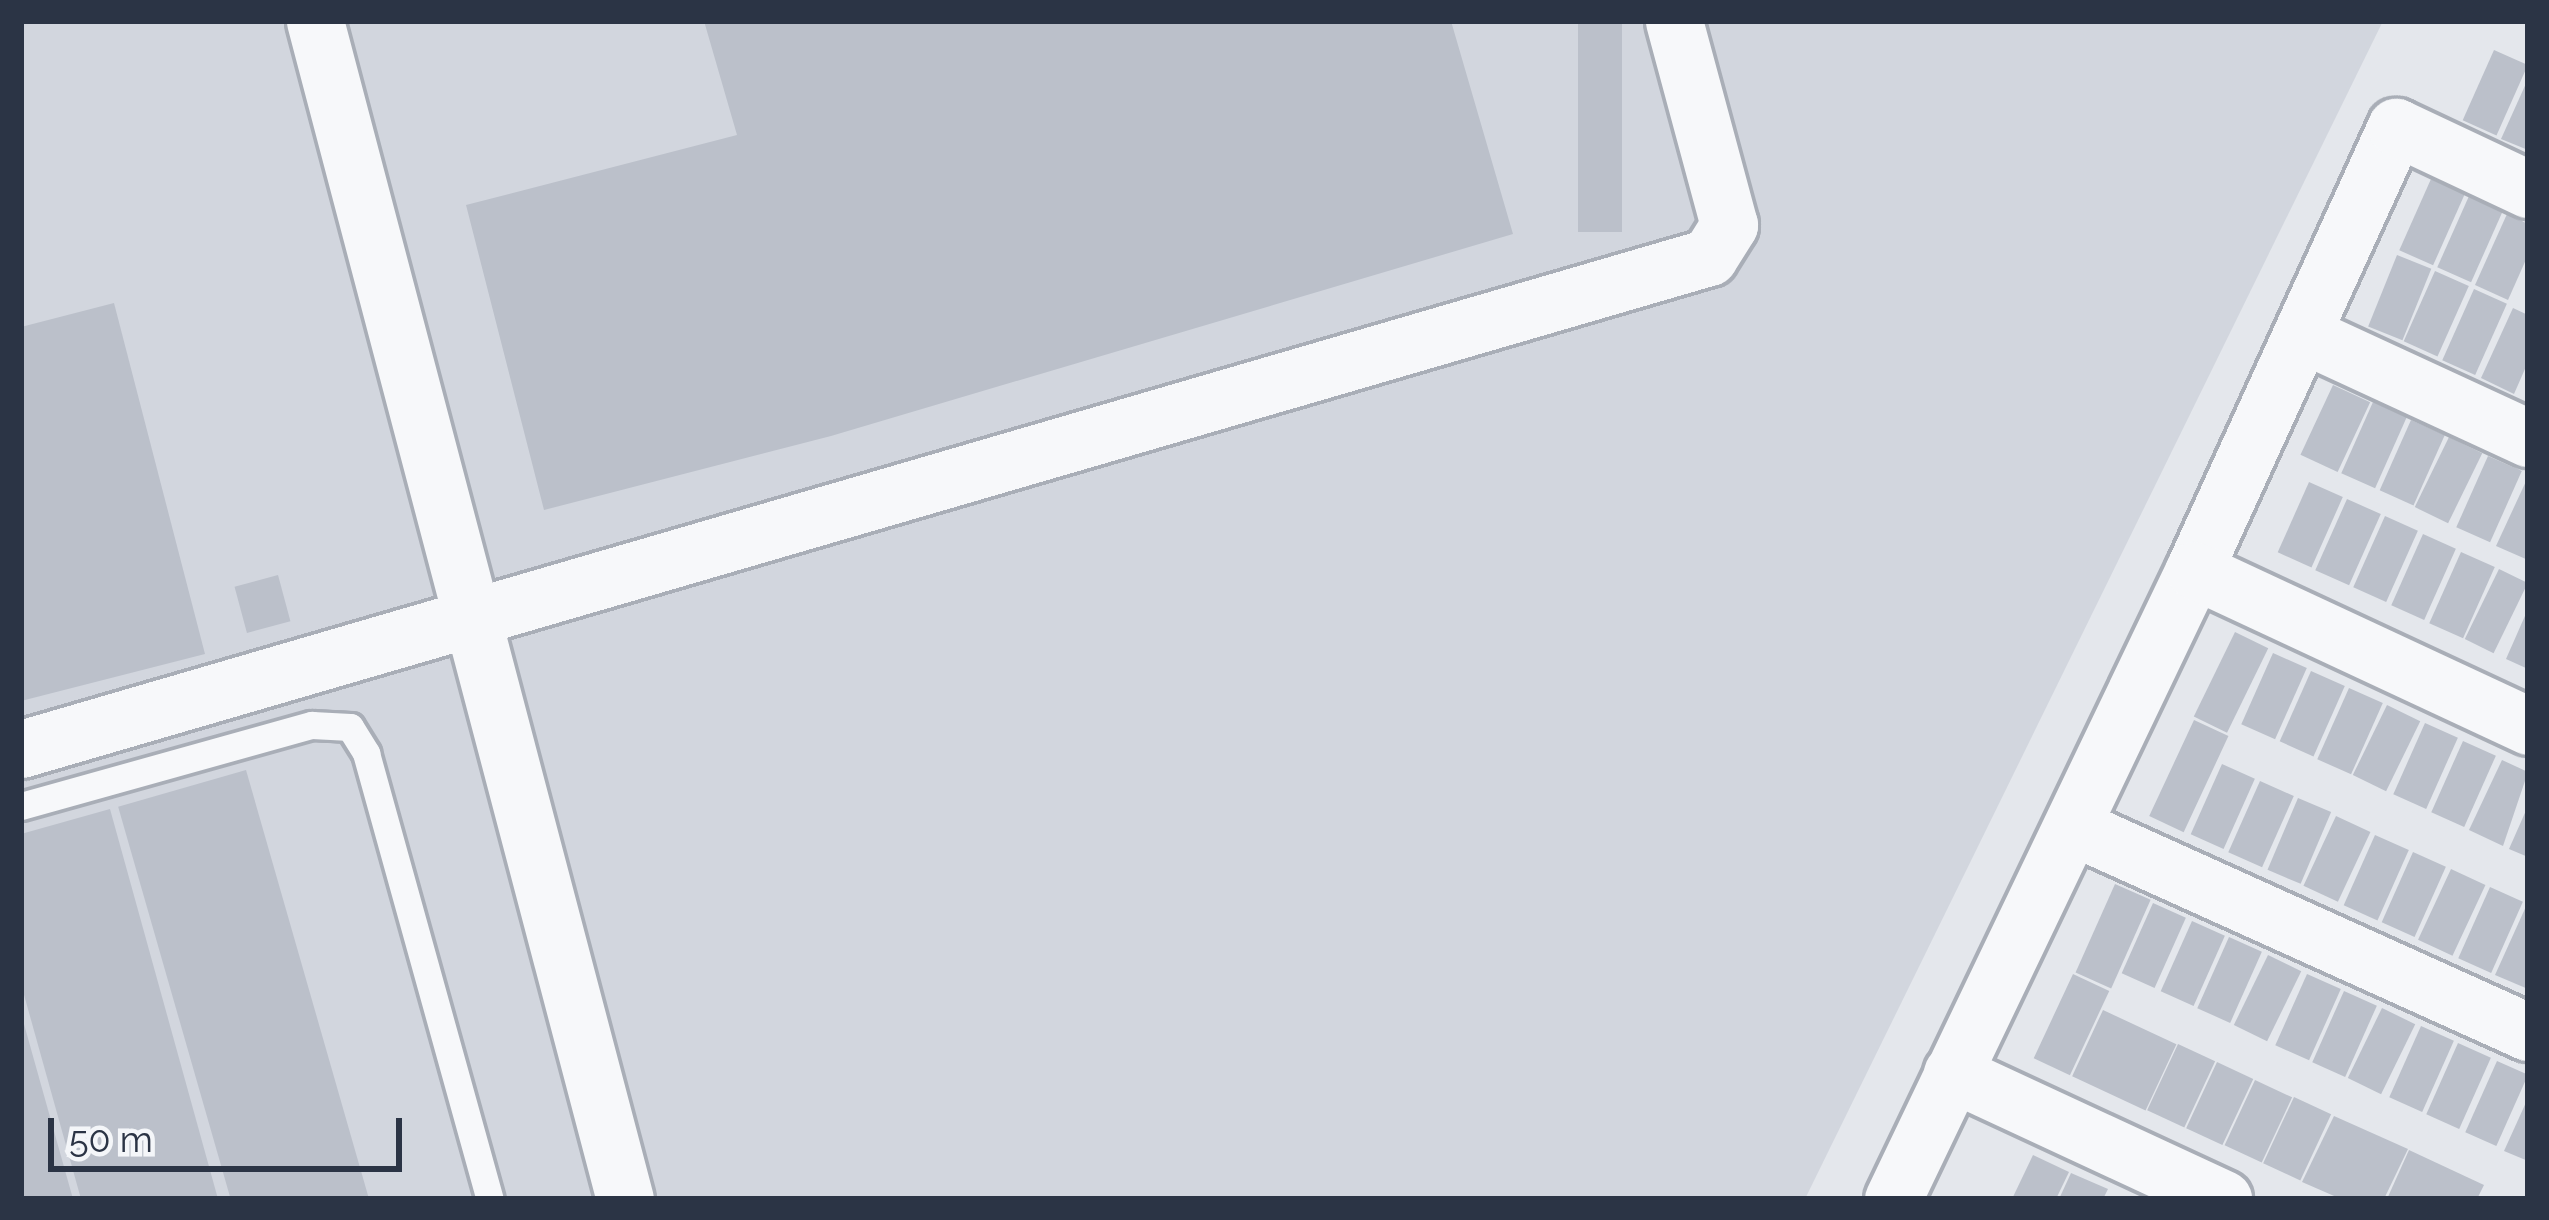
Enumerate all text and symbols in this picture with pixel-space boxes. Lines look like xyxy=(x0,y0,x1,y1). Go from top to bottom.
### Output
scale bar xyxy=(54,1094,408,1168)
text: 50 m xyxy=(69,1118,153,1160)

